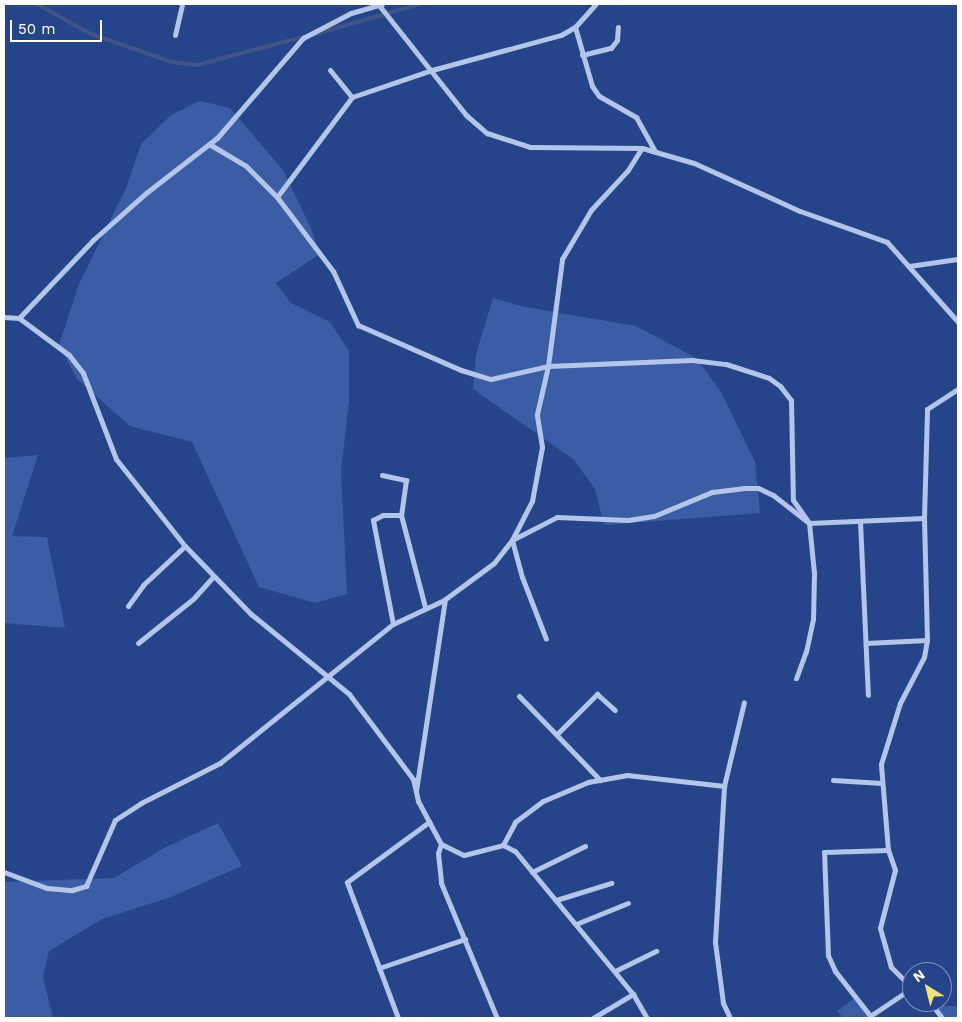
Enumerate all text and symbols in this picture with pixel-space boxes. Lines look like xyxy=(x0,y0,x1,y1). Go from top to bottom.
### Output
scale bar xyxy=(12,10,105,42)
text: 50 m xyxy=(18,20,55,38)
north arrow xyxy=(902,962,952,1012)
text: N xyxy=(910,966,928,985)

